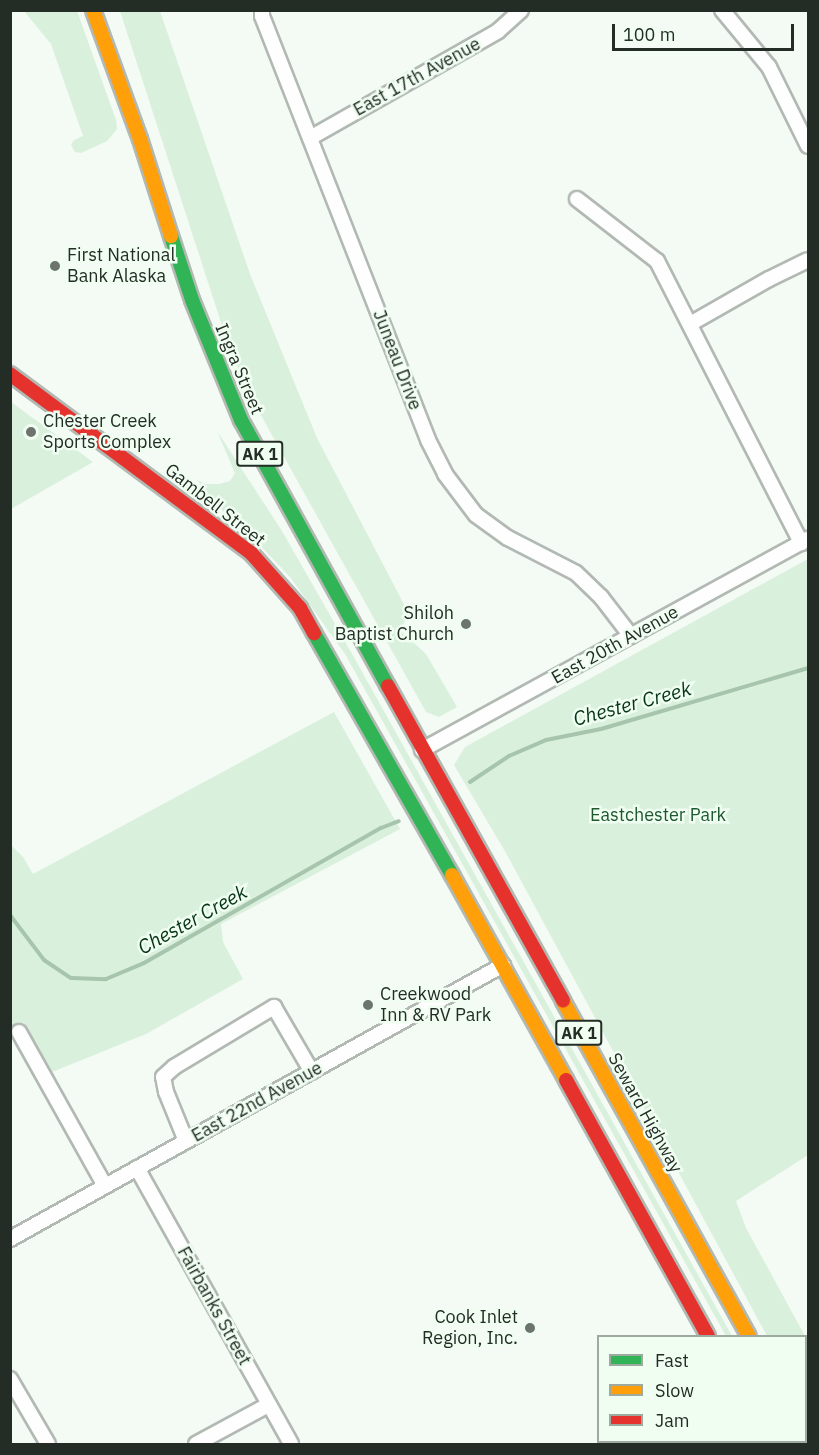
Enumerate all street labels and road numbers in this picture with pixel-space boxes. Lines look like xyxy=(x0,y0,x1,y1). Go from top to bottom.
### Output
street label: East 17th Avenue xyxy=(350,33,484,121)
street label: Juneau Drive xyxy=(368,307,426,413)
street label: Ingra Street xyxy=(210,320,268,418)
road number: AK 1 xyxy=(236,441,284,467)
street label: Gambell Street xyxy=(160,459,270,551)
street label: East 20th Avenue xyxy=(548,601,682,689)
road number: AK 1 xyxy=(555,1020,603,1046)
street label: Seward Highway xyxy=(603,1049,687,1177)
street label: East 22nd Avenue xyxy=(188,1057,326,1147)
street label: Fairbanks Street xyxy=(173,1243,255,1369)

